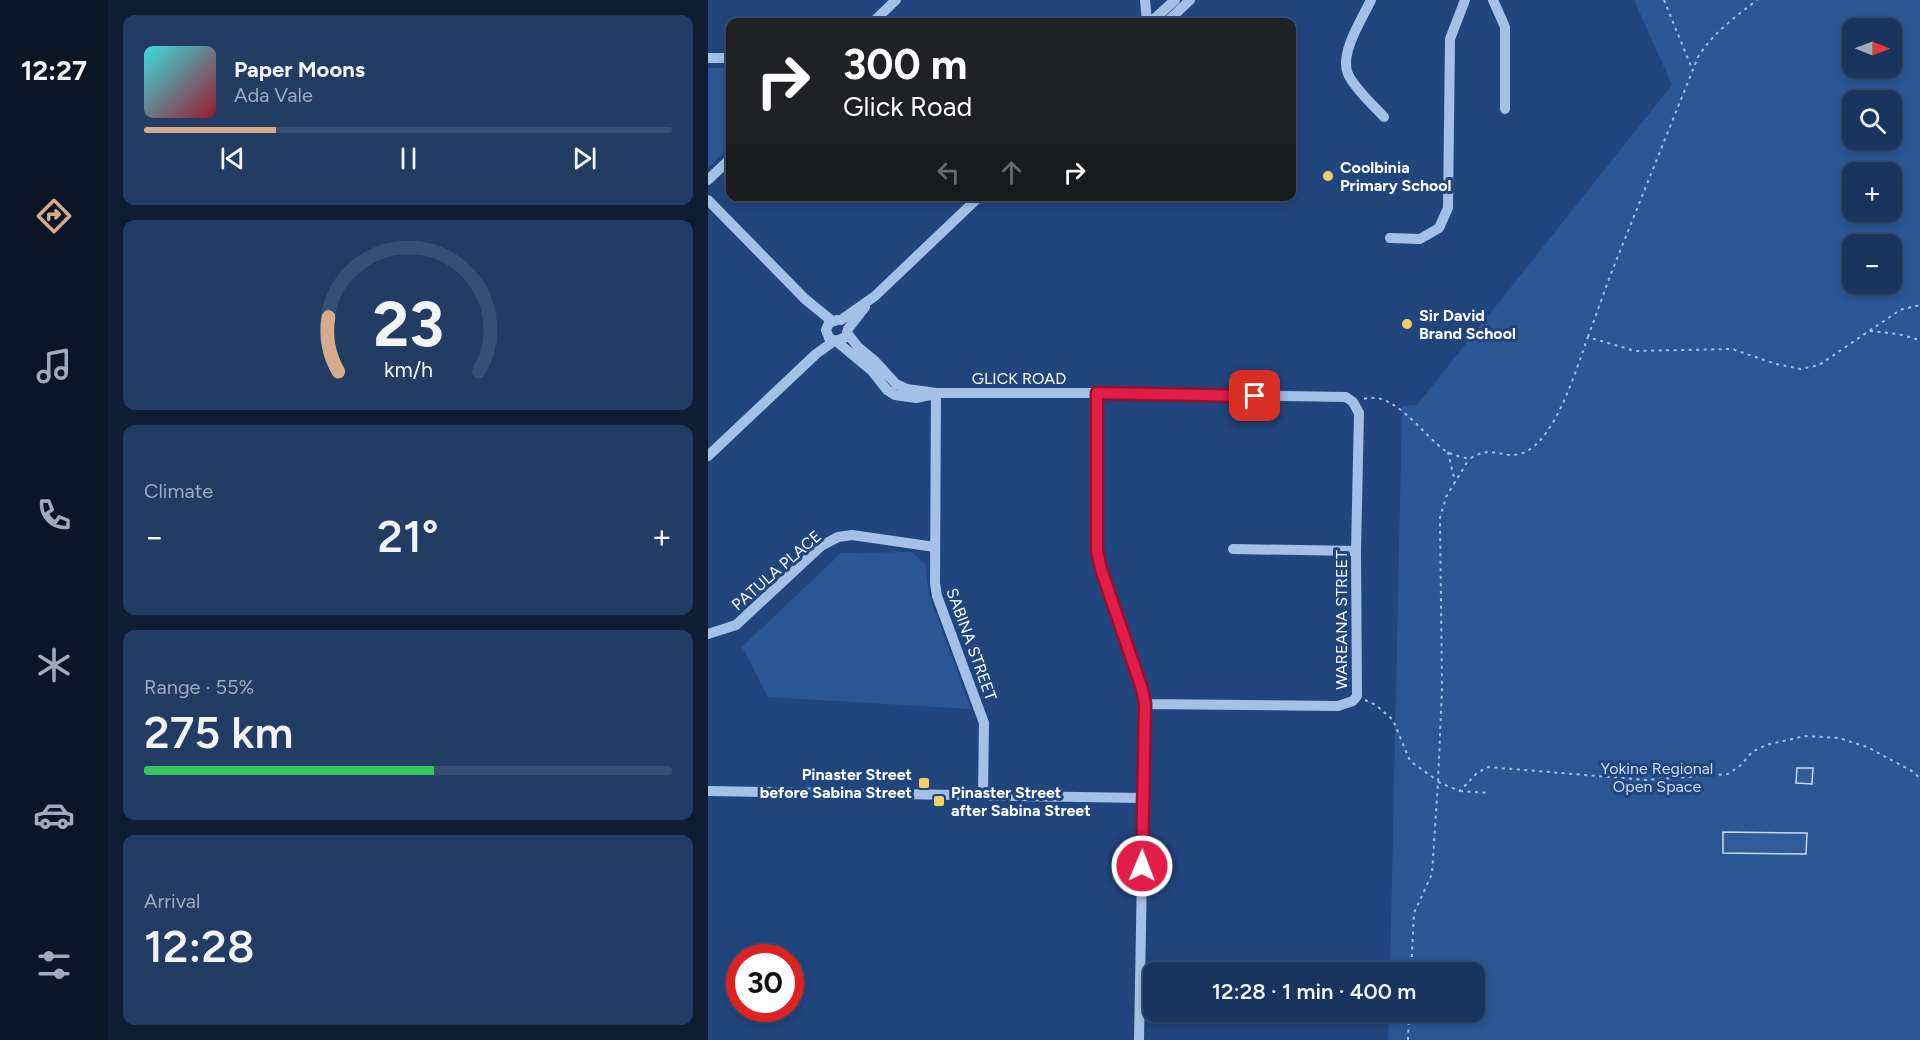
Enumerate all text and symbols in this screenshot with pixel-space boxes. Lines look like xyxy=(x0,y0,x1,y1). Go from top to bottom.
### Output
north arrow xyxy=(1842,18,1902,78)
map controls xyxy=(1842,18,1902,294)
text: 300 m xyxy=(843,39,967,90)
icon: right xyxy=(744,42,822,120)
text: 12:27 xyxy=(21,54,87,87)
text: Paper Moons xyxy=(234,56,365,83)
text: Ada Vale xyxy=(234,83,313,107)
text: Glick Road xyxy=(843,90,972,123)
button: search xyxy=(1842,90,1902,150)
icon: previous xyxy=(216,142,249,175)
icon: pause xyxy=(392,142,425,175)
icon: next xyxy=(568,142,601,175)
icon: left xyxy=(932,156,965,189)
icon: ahead xyxy=(995,156,1028,189)
icon: right xyxy=(1058,156,1091,189)
place label: Coolbinia Primary School xyxy=(1340,158,1452,195)
button: + xyxy=(1842,162,1902,222)
marker: Coolbinia Primary School xyxy=(1321,169,1335,183)
icon: directions xyxy=(33,195,75,237)
button: − xyxy=(1842,234,1902,294)
text: 23 xyxy=(373,287,443,362)
place label: Sir David Brand School xyxy=(1419,306,1516,343)
marker: Sir David Brand School xyxy=(1400,317,1414,331)
icon: music xyxy=(33,345,75,387)
text: km/h xyxy=(384,357,432,382)
street label: GLICK ROAD xyxy=(972,369,1066,388)
pin xyxy=(1229,370,1280,421)
icon: arrive xyxy=(1238,379,1271,412)
text: Climate xyxy=(144,479,213,503)
icon: phone xyxy=(33,494,75,536)
text: 21° xyxy=(377,509,439,563)
text: − xyxy=(144,517,165,556)
text: + xyxy=(651,517,672,556)
street label: PATULA PLACE xyxy=(728,526,825,614)
street label: WAREANA STREET xyxy=(1332,550,1351,690)
street label: SABINA STREET xyxy=(942,585,1001,703)
icon: climate xyxy=(33,644,75,686)
text: Range · 55% xyxy=(144,675,254,699)
text: 275 km xyxy=(144,705,293,759)
park label: Yokine Regional Open Space xyxy=(1601,759,1713,796)
place label: Pinaster Street before Sabina Street xyxy=(760,765,912,802)
marker: Pinaster Street before Sabina Street xyxy=(917,776,931,790)
place label: Pinaster Street after Sabina Street xyxy=(951,783,1091,820)
icon: car xyxy=(33,794,75,836)
marker: Pinaster Street after Sabina Street xyxy=(932,794,946,808)
position arrow xyxy=(1110,834,1174,898)
text: Arrival xyxy=(144,889,200,913)
text: 12:28 xyxy=(144,919,255,973)
icon: filters xyxy=(33,944,75,986)
speed limit sign: 30 xyxy=(726,944,804,1022)
text: 12:28 · 1 min · 400 m xyxy=(1212,978,1416,1005)

